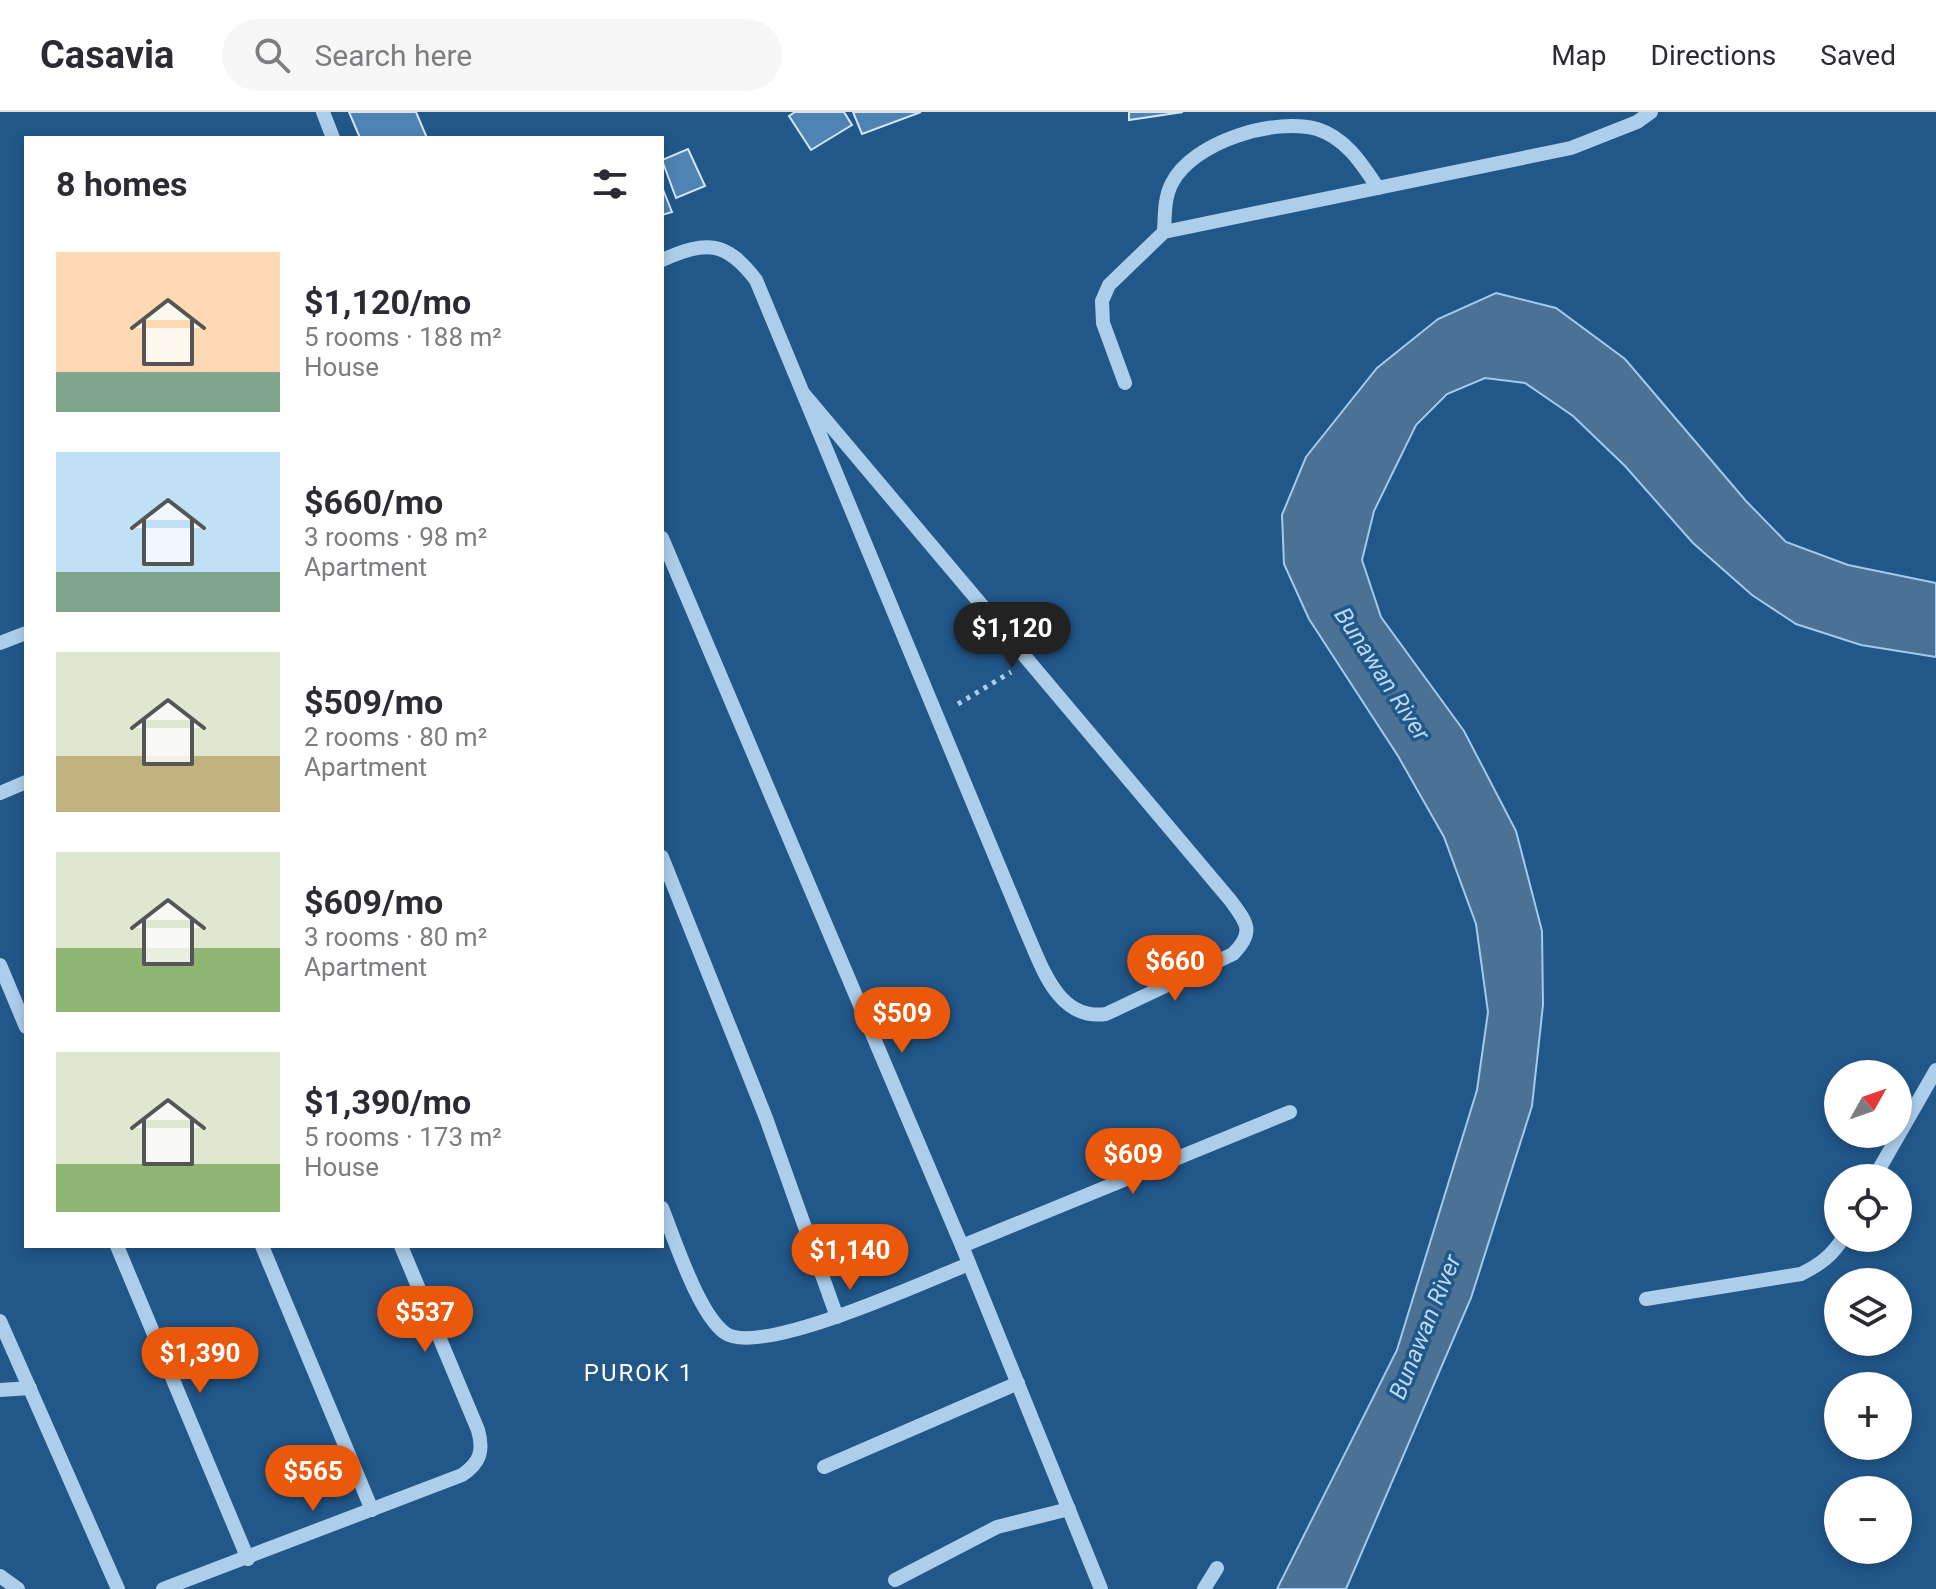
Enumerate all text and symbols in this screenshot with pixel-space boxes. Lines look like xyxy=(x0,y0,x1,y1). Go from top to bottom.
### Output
search box xyxy=(222,19,782,91)
text: Casavia xyxy=(40,33,174,77)
icon: search xyxy=(250,33,294,77)
text: Search here xyxy=(314,38,472,73)
text: Map xyxy=(1551,39,1607,72)
text: Directions xyxy=(1651,39,1776,72)
text: Saved xyxy=(1820,39,1896,72)
icon: filters xyxy=(588,162,632,206)
text: 8 homes xyxy=(56,164,187,204)
text: $1,120/mo xyxy=(304,282,471,322)
icon: home xyxy=(120,284,216,380)
text: 5 rooms · 188 m² xyxy=(304,322,502,352)
text: House xyxy=(304,352,379,382)
text: $660/mo xyxy=(304,482,443,522)
icon: home xyxy=(120,484,216,580)
text: 3 rooms · 98 m² xyxy=(304,522,487,552)
text: Apartment xyxy=(304,552,427,582)
pin: $1,120 xyxy=(947,602,1077,670)
water label: Bunawan River xyxy=(1329,602,1436,747)
text: $1,120 xyxy=(972,613,1052,643)
text: $509/mo xyxy=(304,682,443,722)
icon: home xyxy=(120,684,216,780)
text: 2 rooms · 80 m² xyxy=(304,722,487,752)
text: Apartment xyxy=(304,752,427,782)
text: $609/mo xyxy=(304,882,443,922)
icon: home xyxy=(120,884,216,980)
text: 3 rooms · 80 m² xyxy=(304,922,487,952)
pin: $660 xyxy=(1128,935,1222,1003)
text: $660 xyxy=(1145,946,1205,976)
text: Apartment xyxy=(304,952,427,982)
pin: $509 xyxy=(855,987,949,1055)
text: $509 xyxy=(872,998,932,1028)
north arrow xyxy=(1824,1060,1912,1148)
map controls xyxy=(1824,1060,1912,1564)
text: $1,390/mo xyxy=(304,1082,471,1122)
icon: home xyxy=(120,1084,216,1180)
text: 5 rooms · 173 m² xyxy=(304,1122,502,1152)
pin: $609 xyxy=(1086,1128,1180,1196)
text: $609 xyxy=(1103,1139,1163,1169)
text: House xyxy=(304,1152,379,1182)
button: locate xyxy=(1824,1164,1912,1252)
pin: $1,140 xyxy=(785,1224,915,1292)
text: $1,140 xyxy=(810,1235,890,1265)
water label: Bunawan River xyxy=(1383,1250,1467,1403)
button: layers xyxy=(1824,1268,1912,1356)
pin: $537 xyxy=(378,1286,472,1354)
text: $537 xyxy=(395,1297,455,1327)
pin: $1,390 xyxy=(135,1327,265,1395)
text: $1,390 xyxy=(160,1338,240,1368)
district label: PUROK 1 xyxy=(584,1359,694,1387)
button: + xyxy=(1824,1372,1912,1460)
pin: $565 xyxy=(266,1445,360,1513)
text: $565 xyxy=(283,1456,343,1486)
button: − xyxy=(1824,1476,1912,1564)

